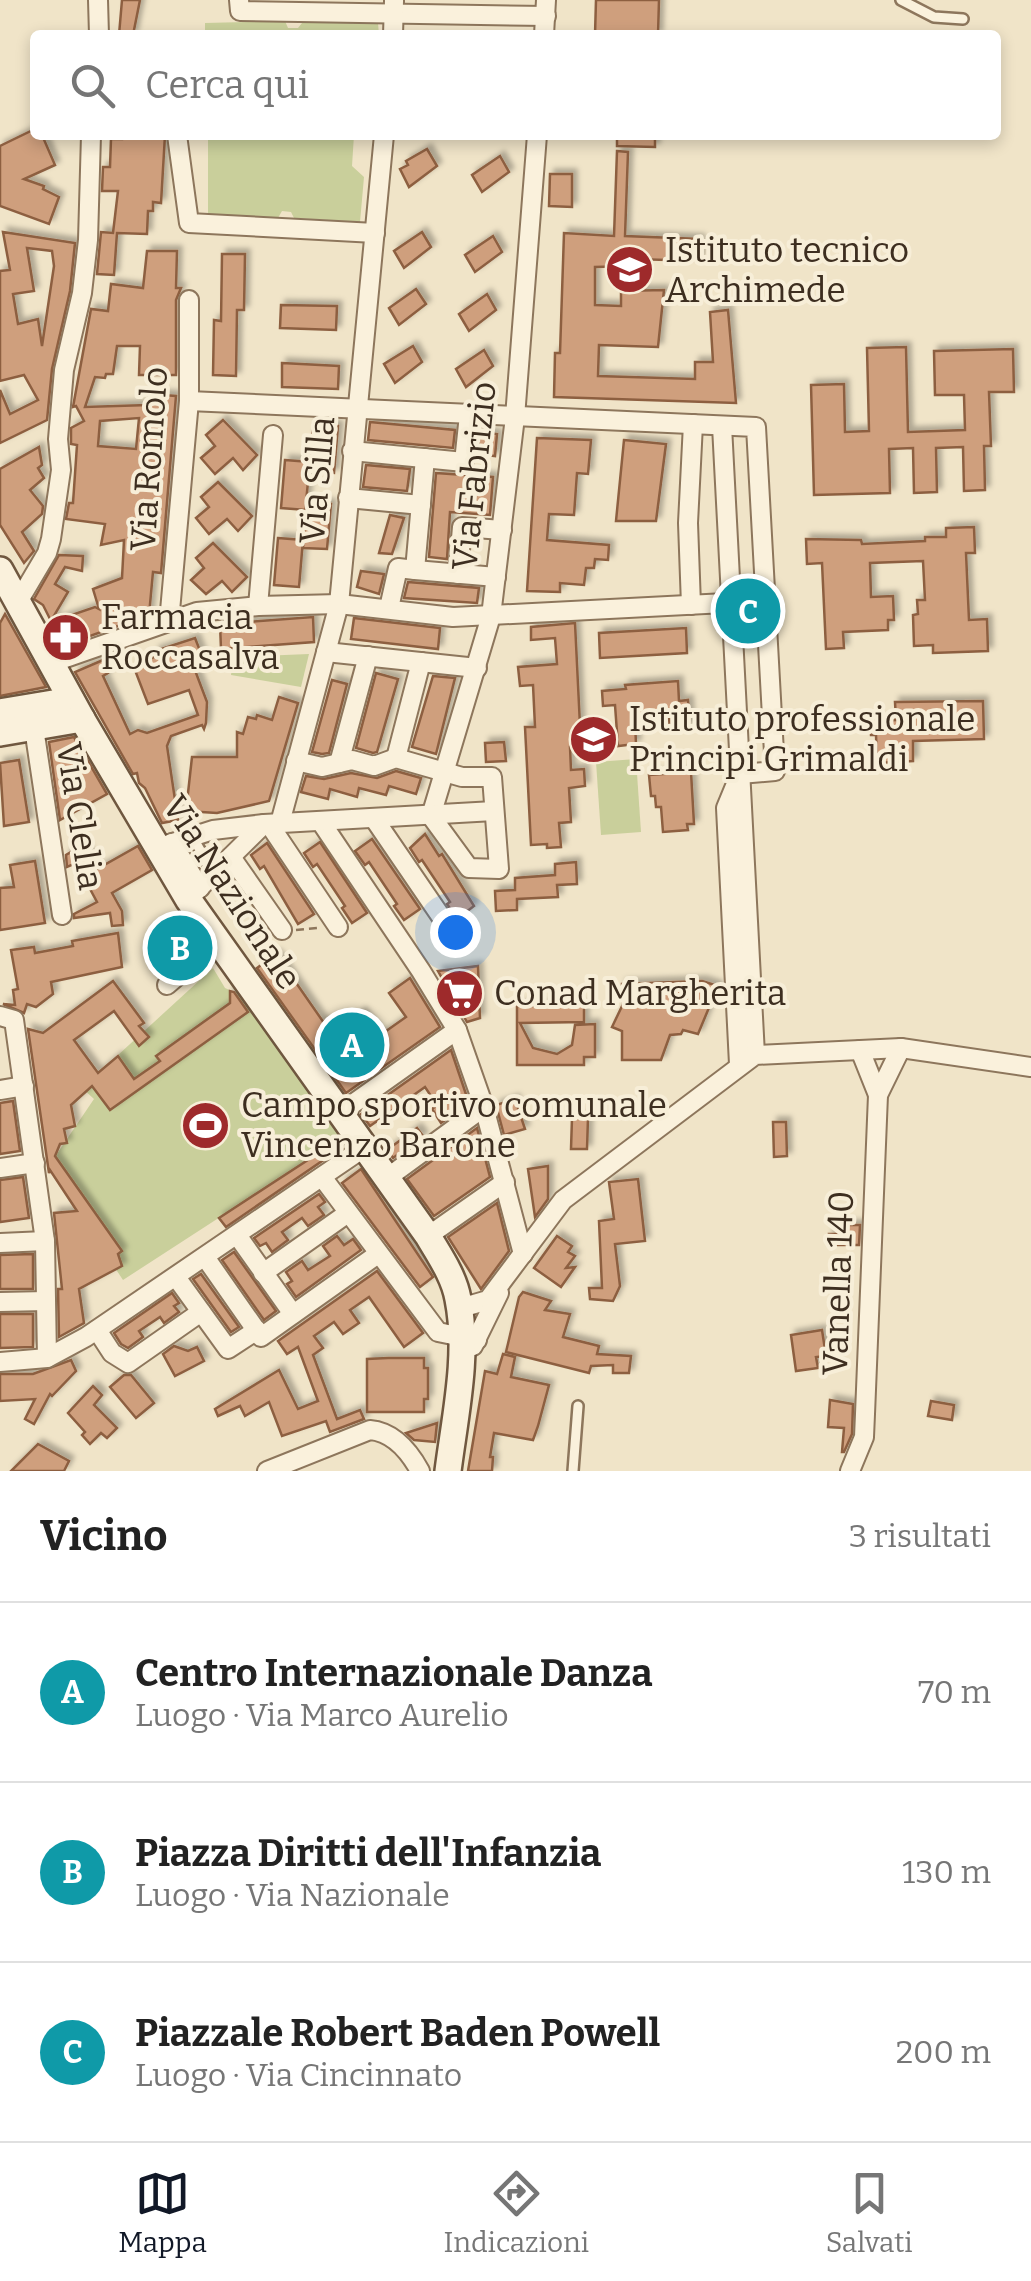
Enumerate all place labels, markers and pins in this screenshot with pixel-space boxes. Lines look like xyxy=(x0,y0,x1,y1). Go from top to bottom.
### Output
place label: Istituto tecnico Archimede xyxy=(665,229,909,311)
school or university icon: Istituto tecnico Archimede xyxy=(604,244,656,296)
pin: C xyxy=(716,574,780,648)
place label: Farmacia Roccasalva xyxy=(101,596,279,678)
pharmacy icon: Farmacia Roccasalva xyxy=(40,611,92,663)
place label: Istituto professionale Principi Grimaldi xyxy=(629,698,975,780)
school or university icon: Istituto professionale Principi Grimaldi xyxy=(568,713,620,765)
pin: B xyxy=(148,910,212,986)
supermarket icon: Conad Margherita xyxy=(433,967,485,1019)
place label: Conad Margherita xyxy=(494,972,786,1014)
pin: A xyxy=(320,1008,384,1082)
place label: Campo sportivo comunale Vincenzo Barone xyxy=(241,1084,667,1166)
sports icon: Campo sportivo comunale Vincenzo Barone xyxy=(180,1099,232,1151)

